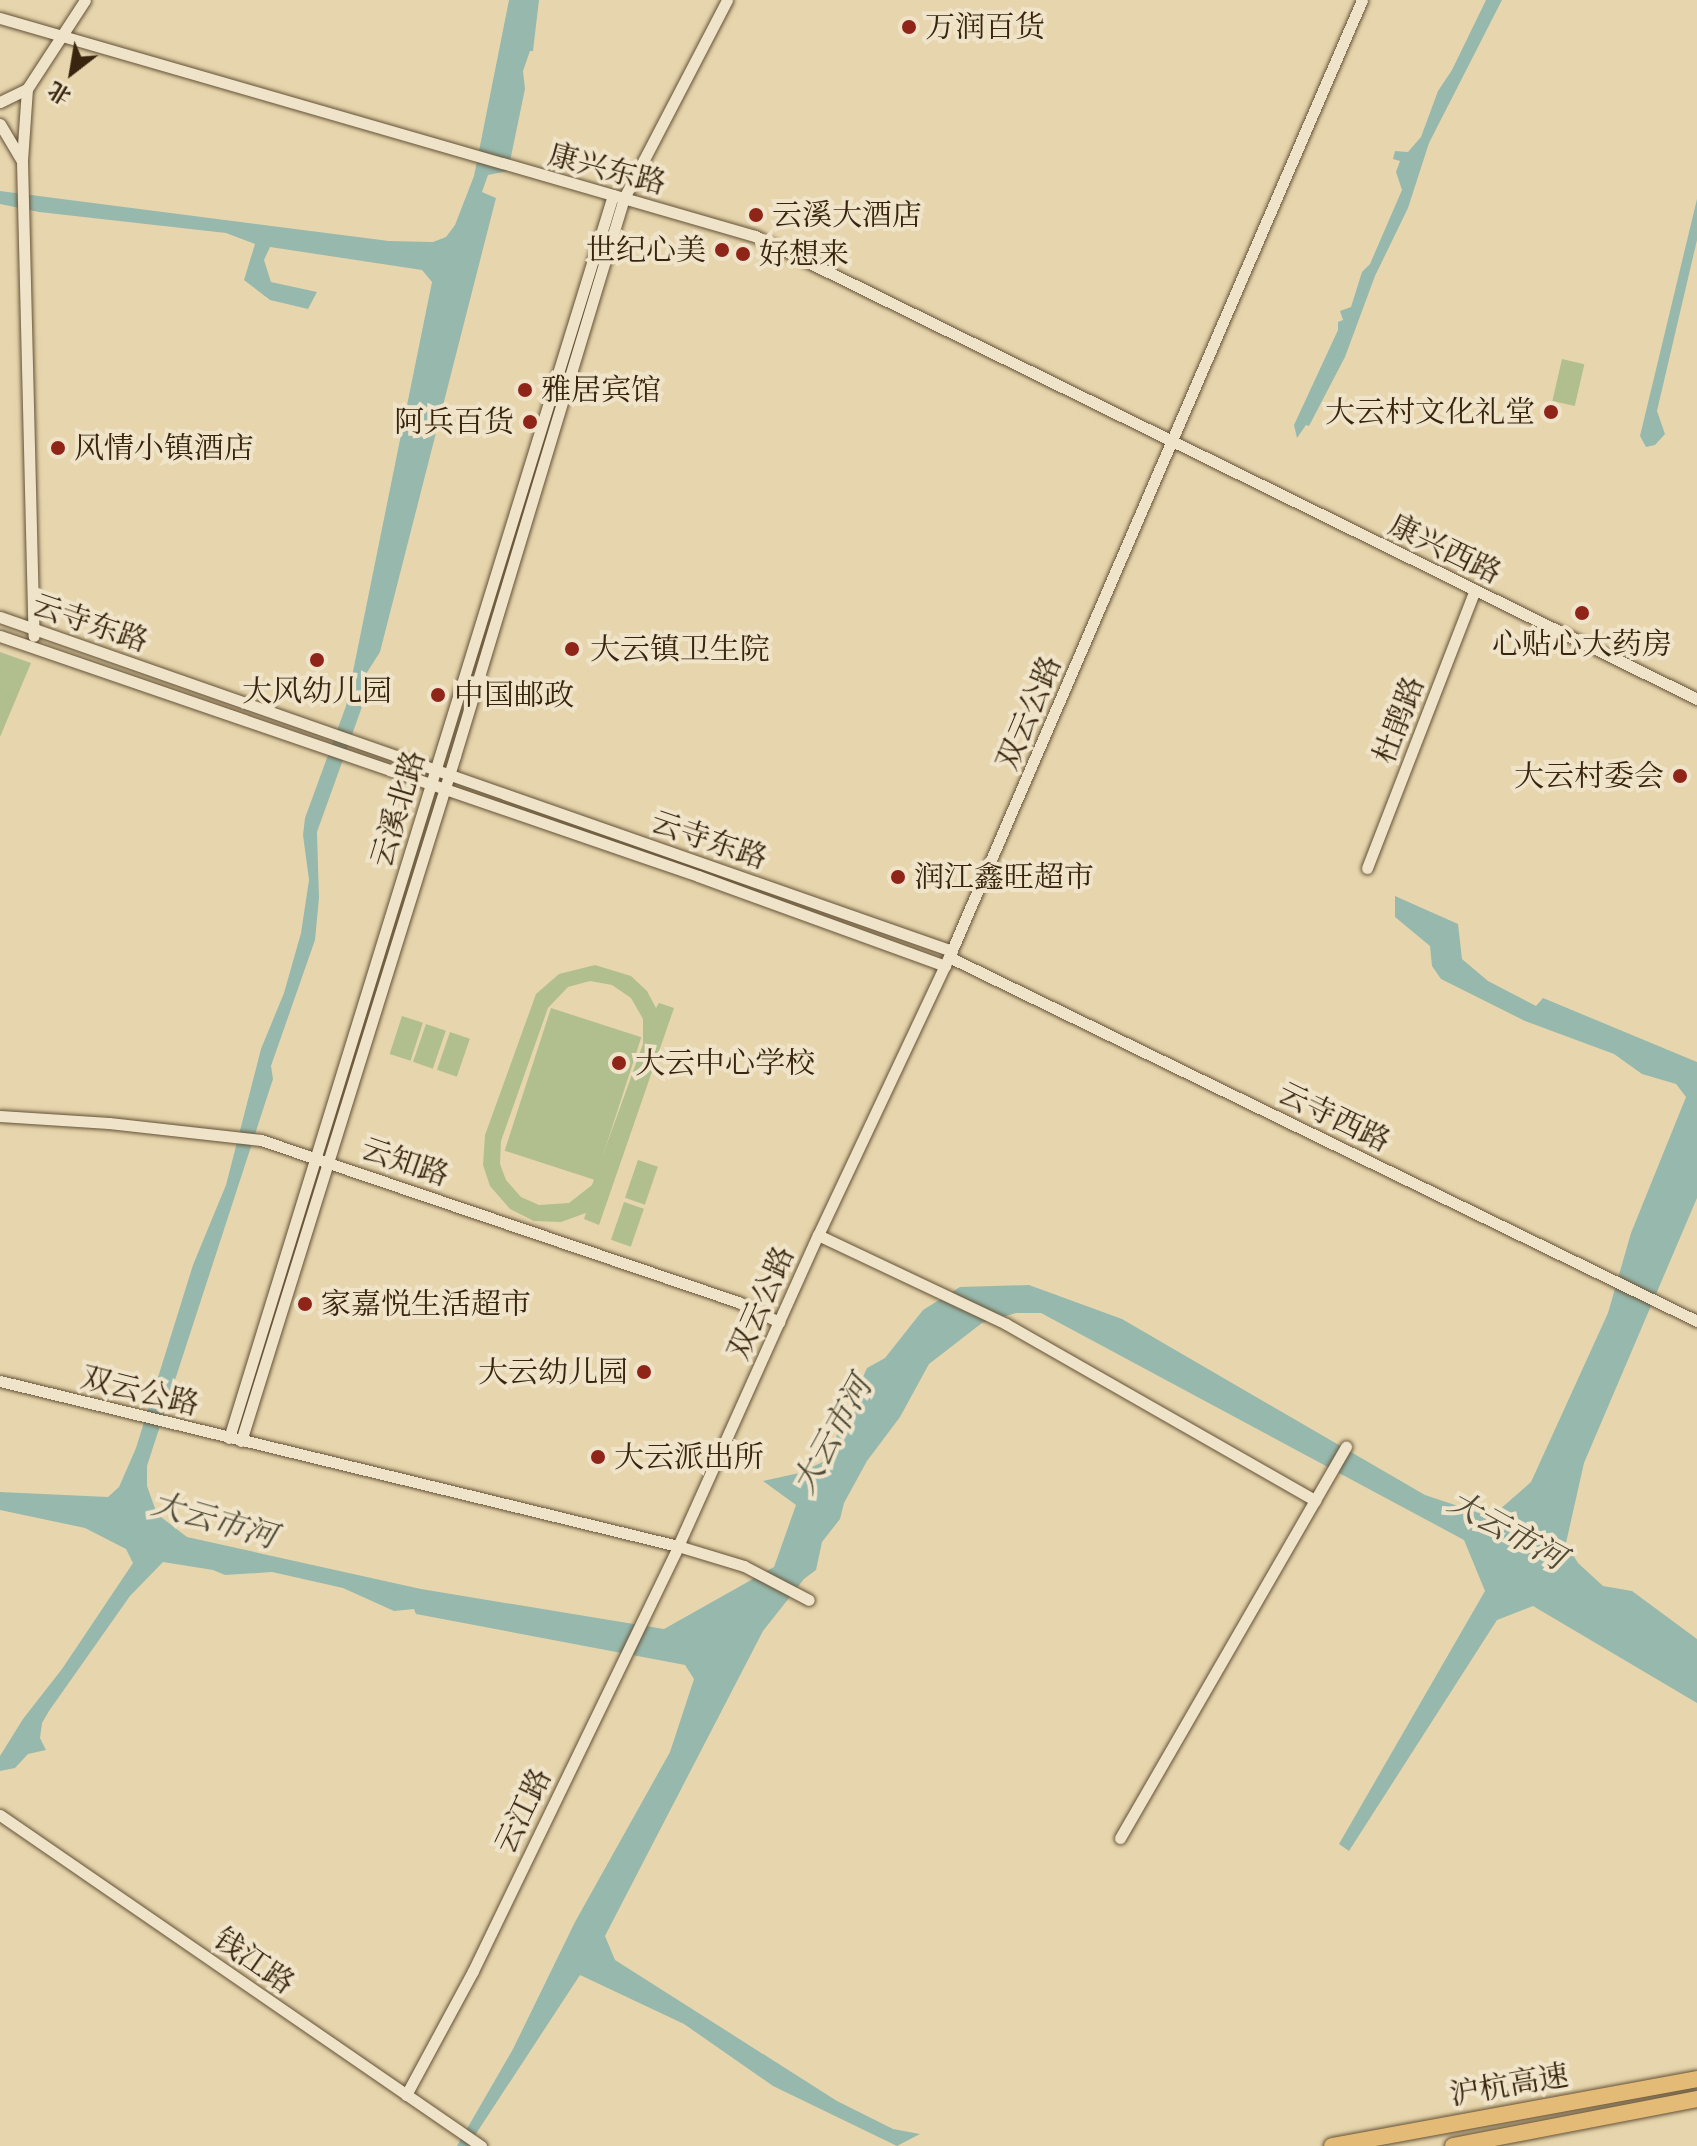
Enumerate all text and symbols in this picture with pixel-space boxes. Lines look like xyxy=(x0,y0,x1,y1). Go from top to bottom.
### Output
place label: 万润百货 xyxy=(925,9,1045,45)
marker: 万润百货 xyxy=(900,18,918,36)
north arrow xyxy=(32,32,112,112)
text: 北 xyxy=(42,75,76,111)
street label: 康兴东路 xyxy=(544,136,670,202)
place label: 云溪大酒店 xyxy=(772,197,922,233)
marker: 云溪大酒店 xyxy=(747,206,765,224)
place label: 世纪心美 xyxy=(586,232,706,268)
place label: 好想来 xyxy=(759,236,849,272)
marker: 世纪心美 xyxy=(713,241,731,259)
marker: 好想来 xyxy=(734,245,752,263)
place label: 雅居宾馆 xyxy=(541,372,661,408)
marker: 雅居宾馆 xyxy=(516,381,534,399)
place label: 大云村文化礼堂 xyxy=(1325,394,1535,430)
marker: 大云村文化礼堂 xyxy=(1542,403,1560,421)
place label: 阿兵百货 xyxy=(394,404,514,440)
marker: 阿兵百货 xyxy=(521,413,539,431)
place label: 风情小镇酒店 xyxy=(74,430,254,466)
marker: 风情小镇酒店 xyxy=(49,439,67,457)
street label: 康兴西路 xyxy=(1383,507,1507,591)
street label: 云寺东路 xyxy=(27,586,153,660)
marker: 心贴心大药房 xyxy=(1573,604,1591,622)
place label: 心贴心大药房 xyxy=(1492,626,1672,662)
place label: 大云镇卫生院 xyxy=(590,631,770,667)
marker: 大云镇卫生院 xyxy=(561,638,583,660)
marker: 大风幼儿园 xyxy=(308,651,326,669)
street label: 双云公路 xyxy=(989,651,1069,775)
street label: 杜鹃路 xyxy=(1366,672,1432,768)
place label: 大风幼儿园 xyxy=(242,673,392,709)
place label: 中国邮政 xyxy=(454,677,574,713)
marker: 中国邮政 xyxy=(429,686,447,704)
street label: 云溪北路 xyxy=(363,746,433,872)
place label: 大云村委会 xyxy=(1514,758,1664,794)
marker: 大云村委会 xyxy=(1671,767,1689,785)
street label: 云寺东路 xyxy=(646,803,772,877)
place label: 润江鑫旺超市 xyxy=(914,859,1094,895)
marker: 润江鑫旺超市 xyxy=(889,868,907,886)
place label: 大云中心学校 xyxy=(635,1045,815,1081)
marker: 大云中心学校 xyxy=(610,1054,628,1072)
street label: 云寺西路 xyxy=(1272,1075,1396,1159)
street label: 云知路 xyxy=(357,1130,453,1194)
street label: 双云公路 xyxy=(720,1241,802,1365)
place label: 家嘉悦生活超市 xyxy=(321,1286,531,1322)
marker: 家嘉悦生活超市 xyxy=(296,1295,314,1313)
place label: 大云幼儿园 xyxy=(478,1354,628,1390)
street label: 双云公路 xyxy=(77,1359,203,1423)
marker: 大云幼儿园 xyxy=(635,1363,653,1381)
water label: 大云市河 xyxy=(784,1370,880,1500)
place label: 大云派出所 xyxy=(614,1439,764,1475)
marker: 大云派出所 xyxy=(589,1448,607,1466)
water label: 大云市河 xyxy=(1442,1482,1572,1578)
water label: 大云市河 xyxy=(147,1484,281,1556)
street label: 云江路 xyxy=(487,1763,559,1859)
street label: 钱江路 xyxy=(207,1920,301,2002)
street label: 沪杭高速 xyxy=(1447,2057,1571,2113)

